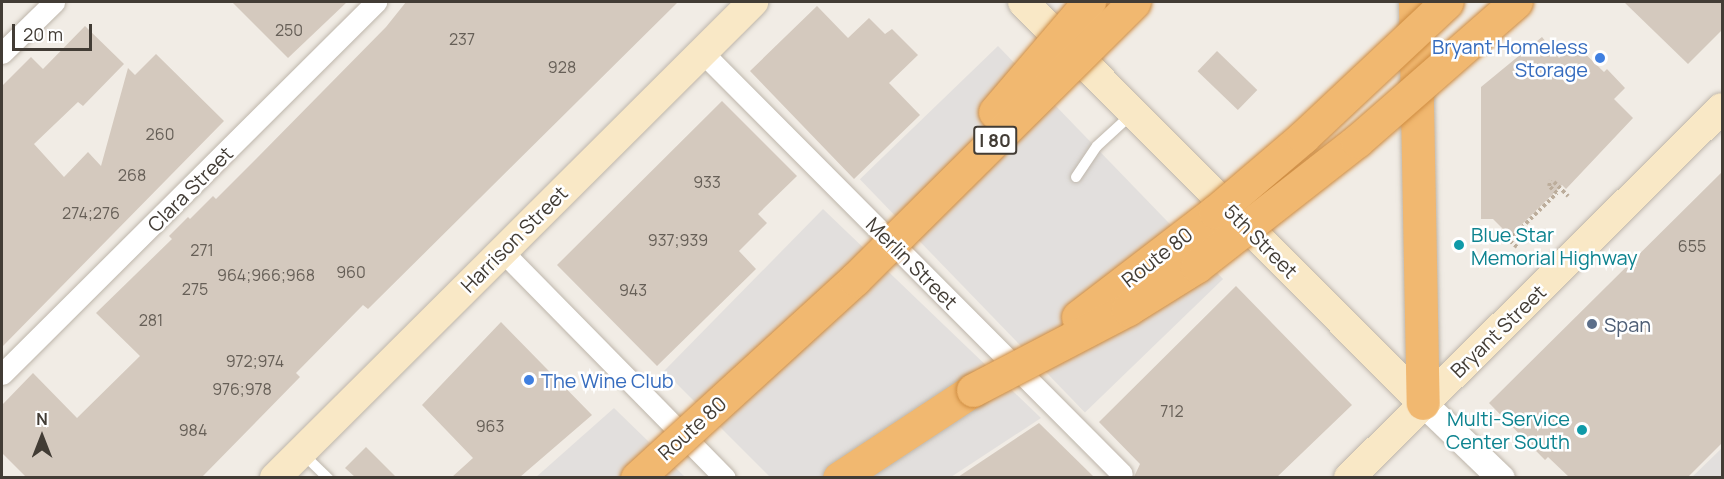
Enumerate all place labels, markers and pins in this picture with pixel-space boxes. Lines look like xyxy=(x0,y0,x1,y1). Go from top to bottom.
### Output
place label: Bryant Homeless Storage xyxy=(1432,34,1588,81)
marker: Bryant Homeless Storage xyxy=(1593,51,1607,65)
place label: Blue Star Memorial Highway xyxy=(1471,222,1637,269)
marker: Blue Star Memorial Highway xyxy=(1452,238,1466,252)
place label: Span xyxy=(1604,312,1651,336)
marker: Span xyxy=(1585,317,1599,331)
place label: The Wine Club xyxy=(541,368,674,392)
marker: The Wine Club xyxy=(522,373,536,387)
place label: Multi-Service Center South xyxy=(1446,406,1570,453)
marker: Multi-Service Center South xyxy=(1575,423,1589,437)

